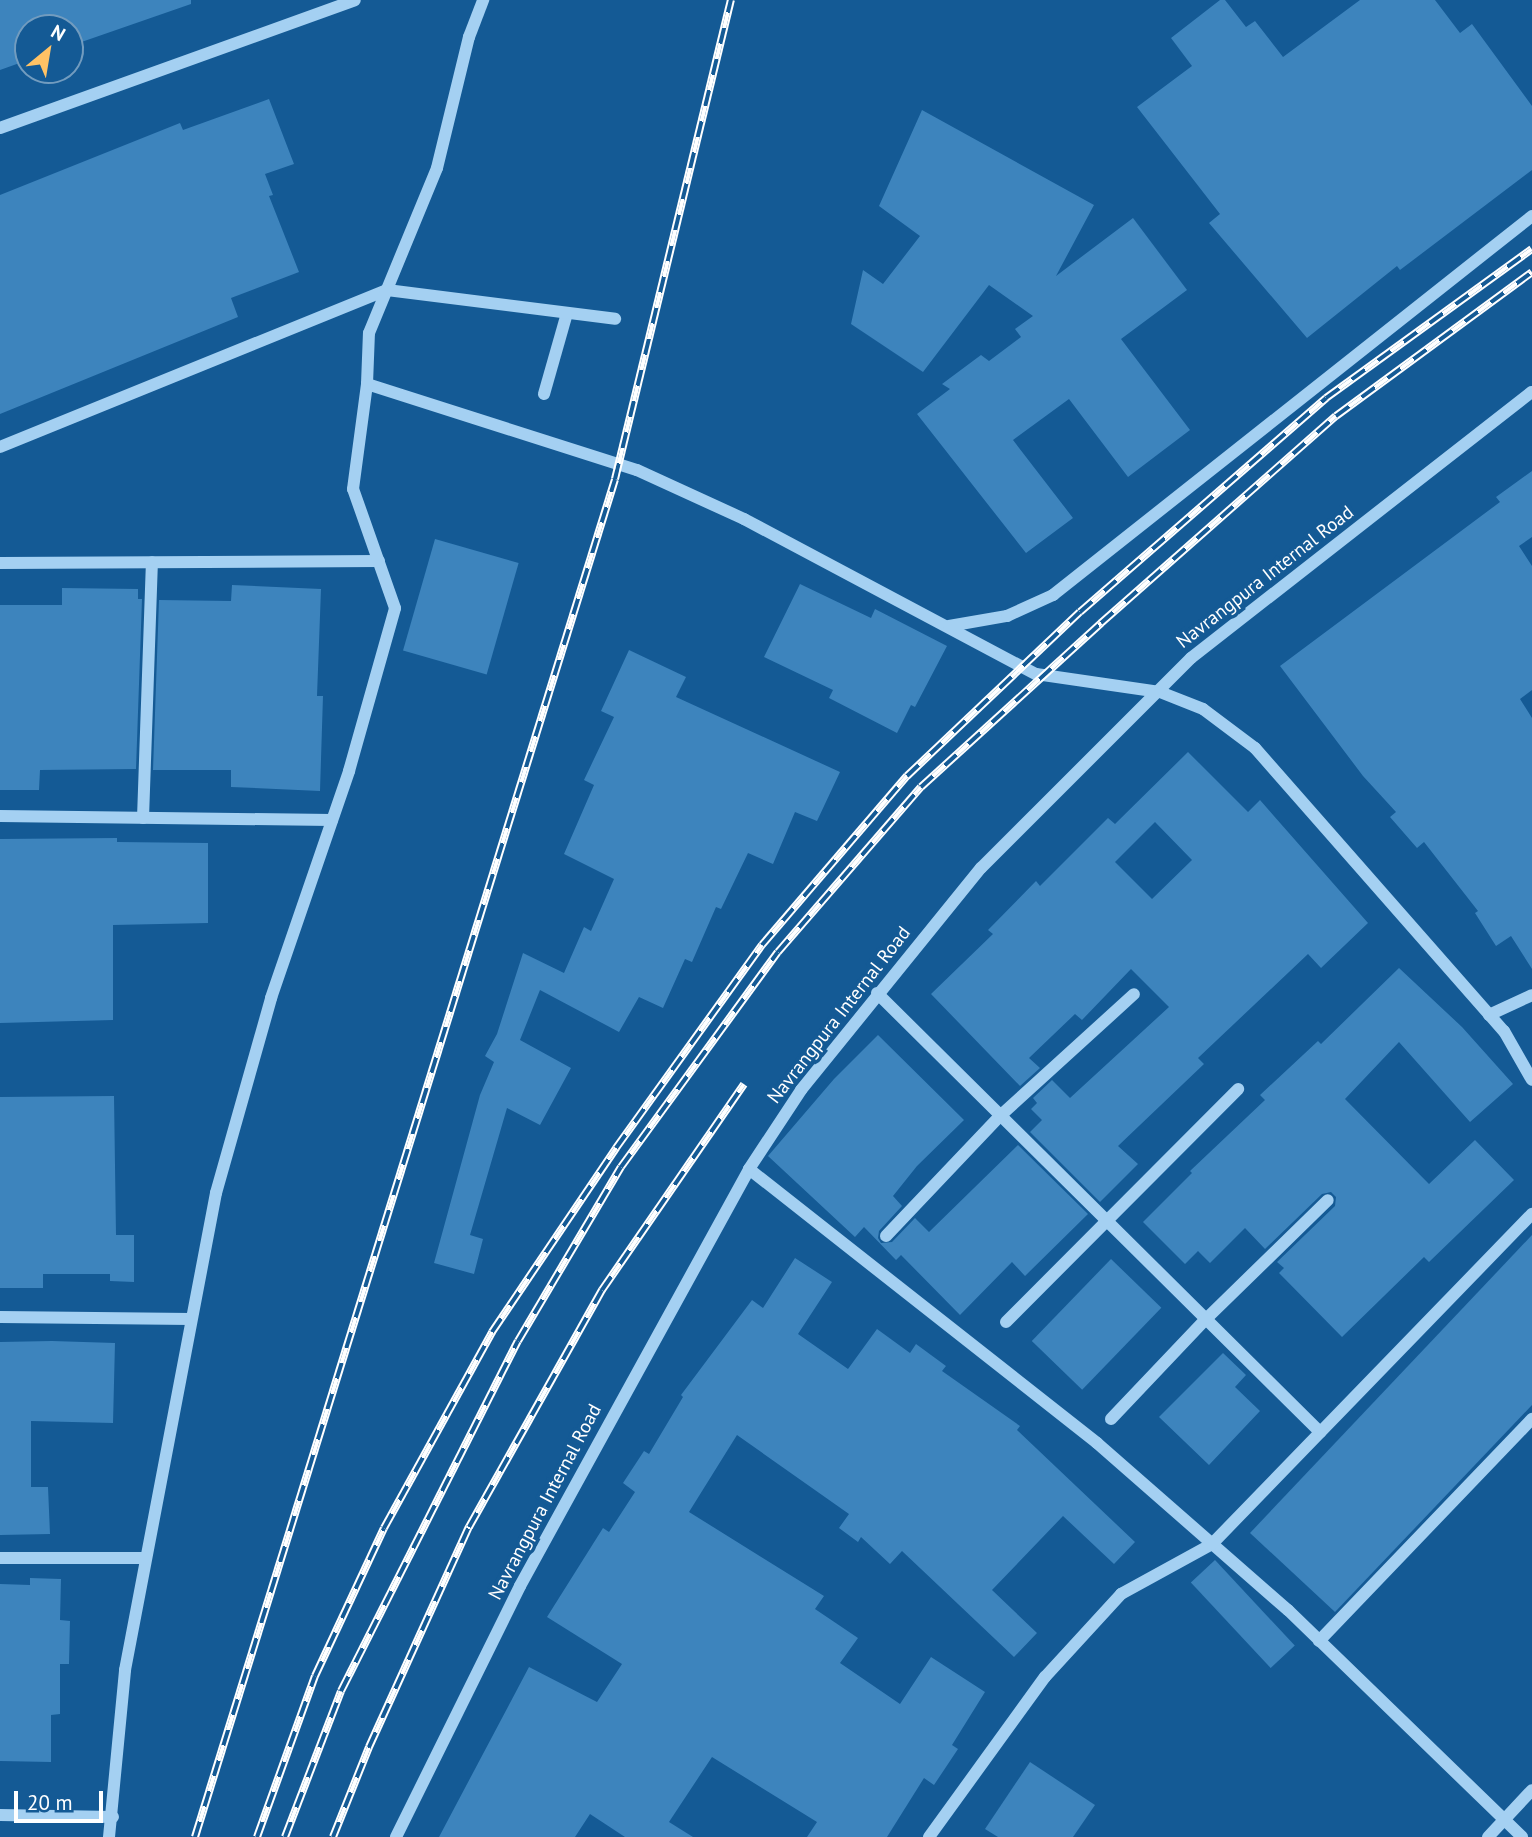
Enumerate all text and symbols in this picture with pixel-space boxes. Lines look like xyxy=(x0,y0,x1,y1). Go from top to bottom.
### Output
north arrow xyxy=(14,14,84,84)
text: N xyxy=(47,19,70,46)
street label: Navrangpura Internal Road xyxy=(1172,501,1358,653)
street label: Navrangpura Internal Road xyxy=(763,922,915,1108)
street label: Navrangpura Internal Road xyxy=(484,1400,606,1604)
scale bar xyxy=(18,1778,107,1822)
text: 20 m xyxy=(27,1789,73,1816)

